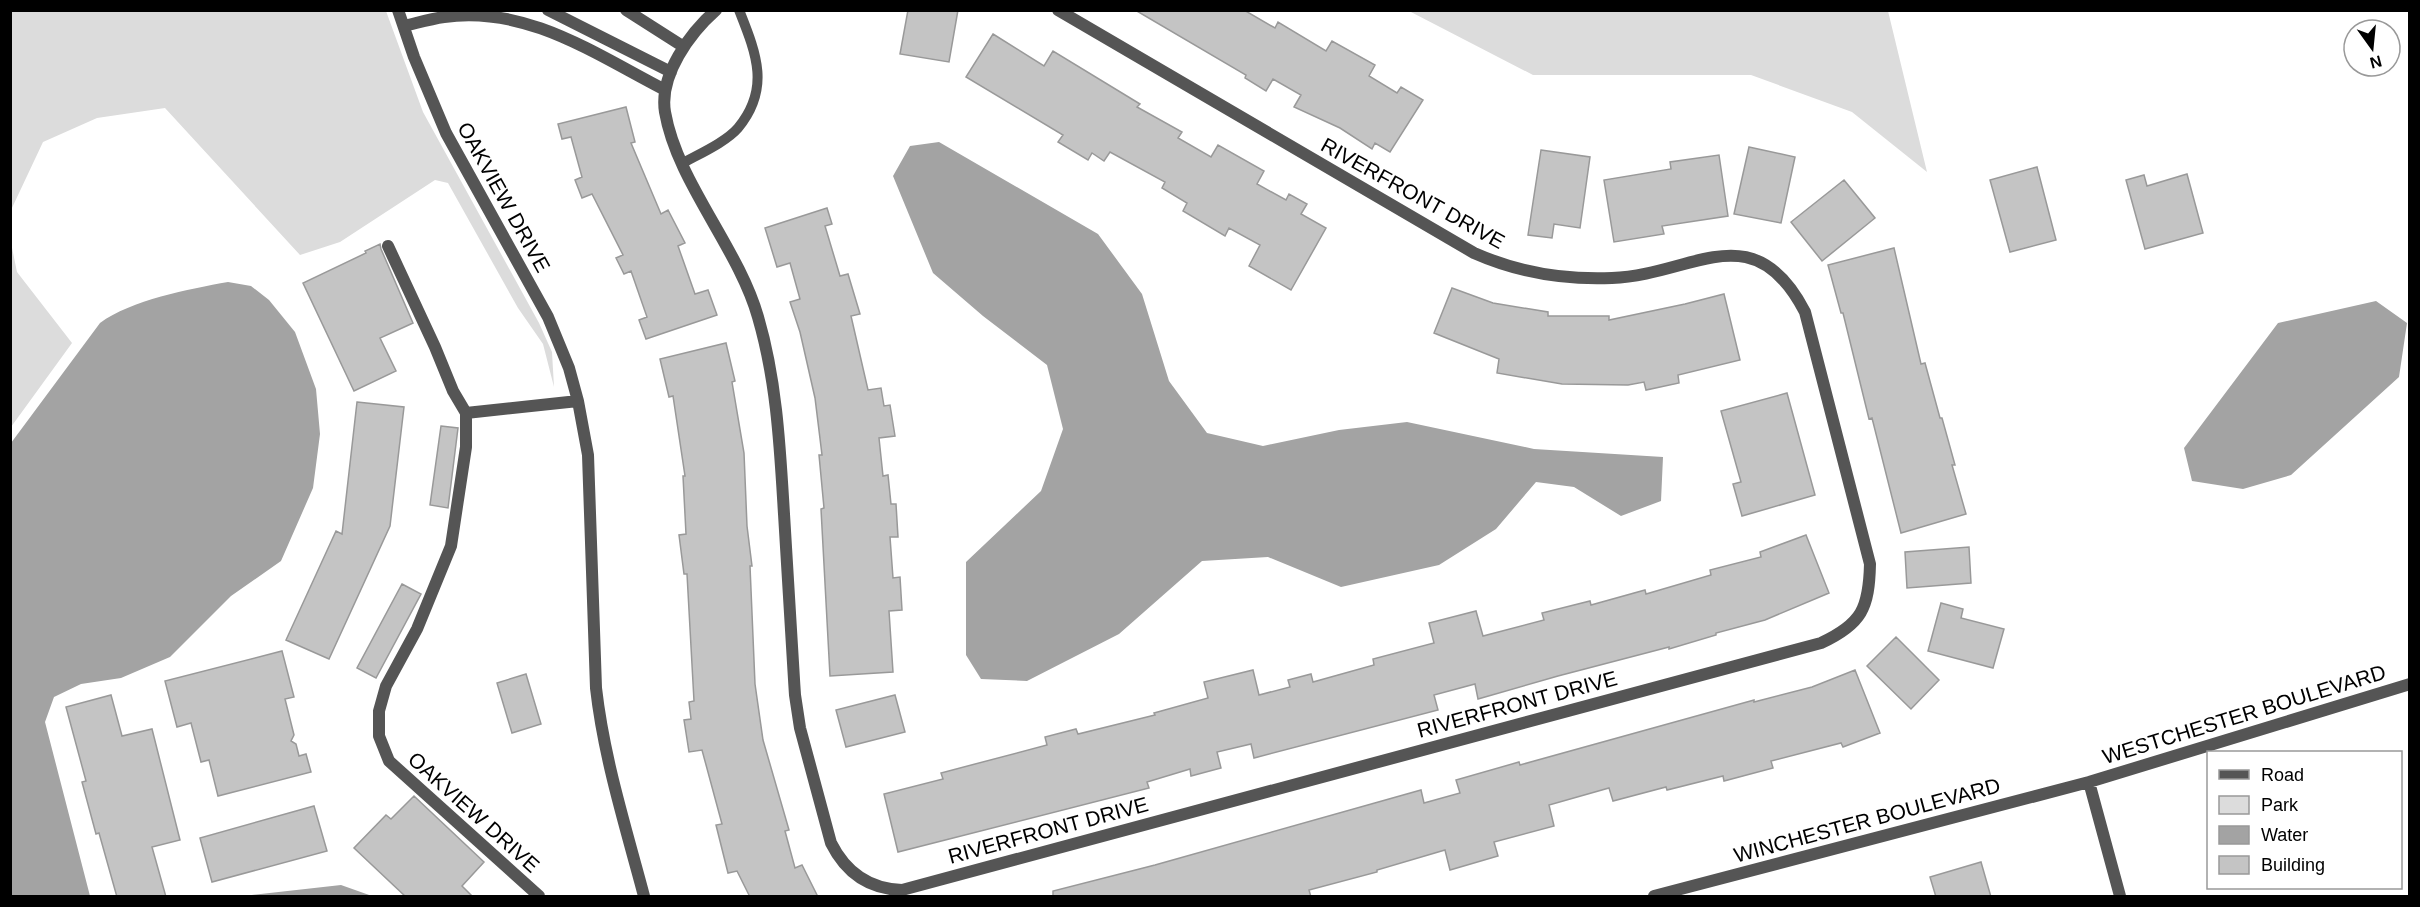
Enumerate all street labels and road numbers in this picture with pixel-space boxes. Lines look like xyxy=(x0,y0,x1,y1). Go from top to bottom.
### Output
street label: OAKVIEW DRIVE xyxy=(453,118,555,276)
street label: RIVERFRONT DRIVE xyxy=(1317,133,1509,253)
street label: WESTCHESTER BOULEVARD xyxy=(2100,660,2388,768)
street label: RIVERFRONT DRIVE xyxy=(1414,666,1620,742)
street label: OAKVIEW DRIVE xyxy=(404,747,544,877)
street label: WINCHESTER BOULEVARD xyxy=(1731,773,2003,867)
street label: RIVERFRONT DRIVE xyxy=(945,792,1151,868)

